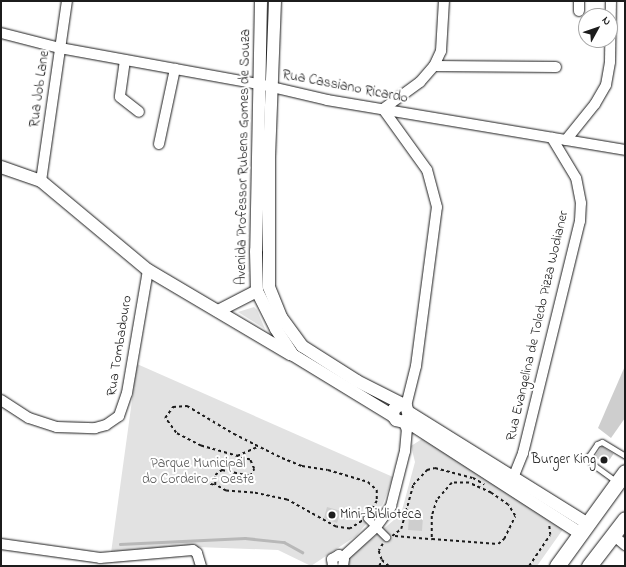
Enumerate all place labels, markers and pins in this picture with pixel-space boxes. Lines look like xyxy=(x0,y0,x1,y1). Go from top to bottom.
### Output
place label: Burger King xyxy=(531,452,596,468)
marker: Burger King xyxy=(599,455,609,465)
place label: Mini-Biblioteca xyxy=(340,507,422,523)
marker: Mini-Biblioteca xyxy=(327,510,337,520)

